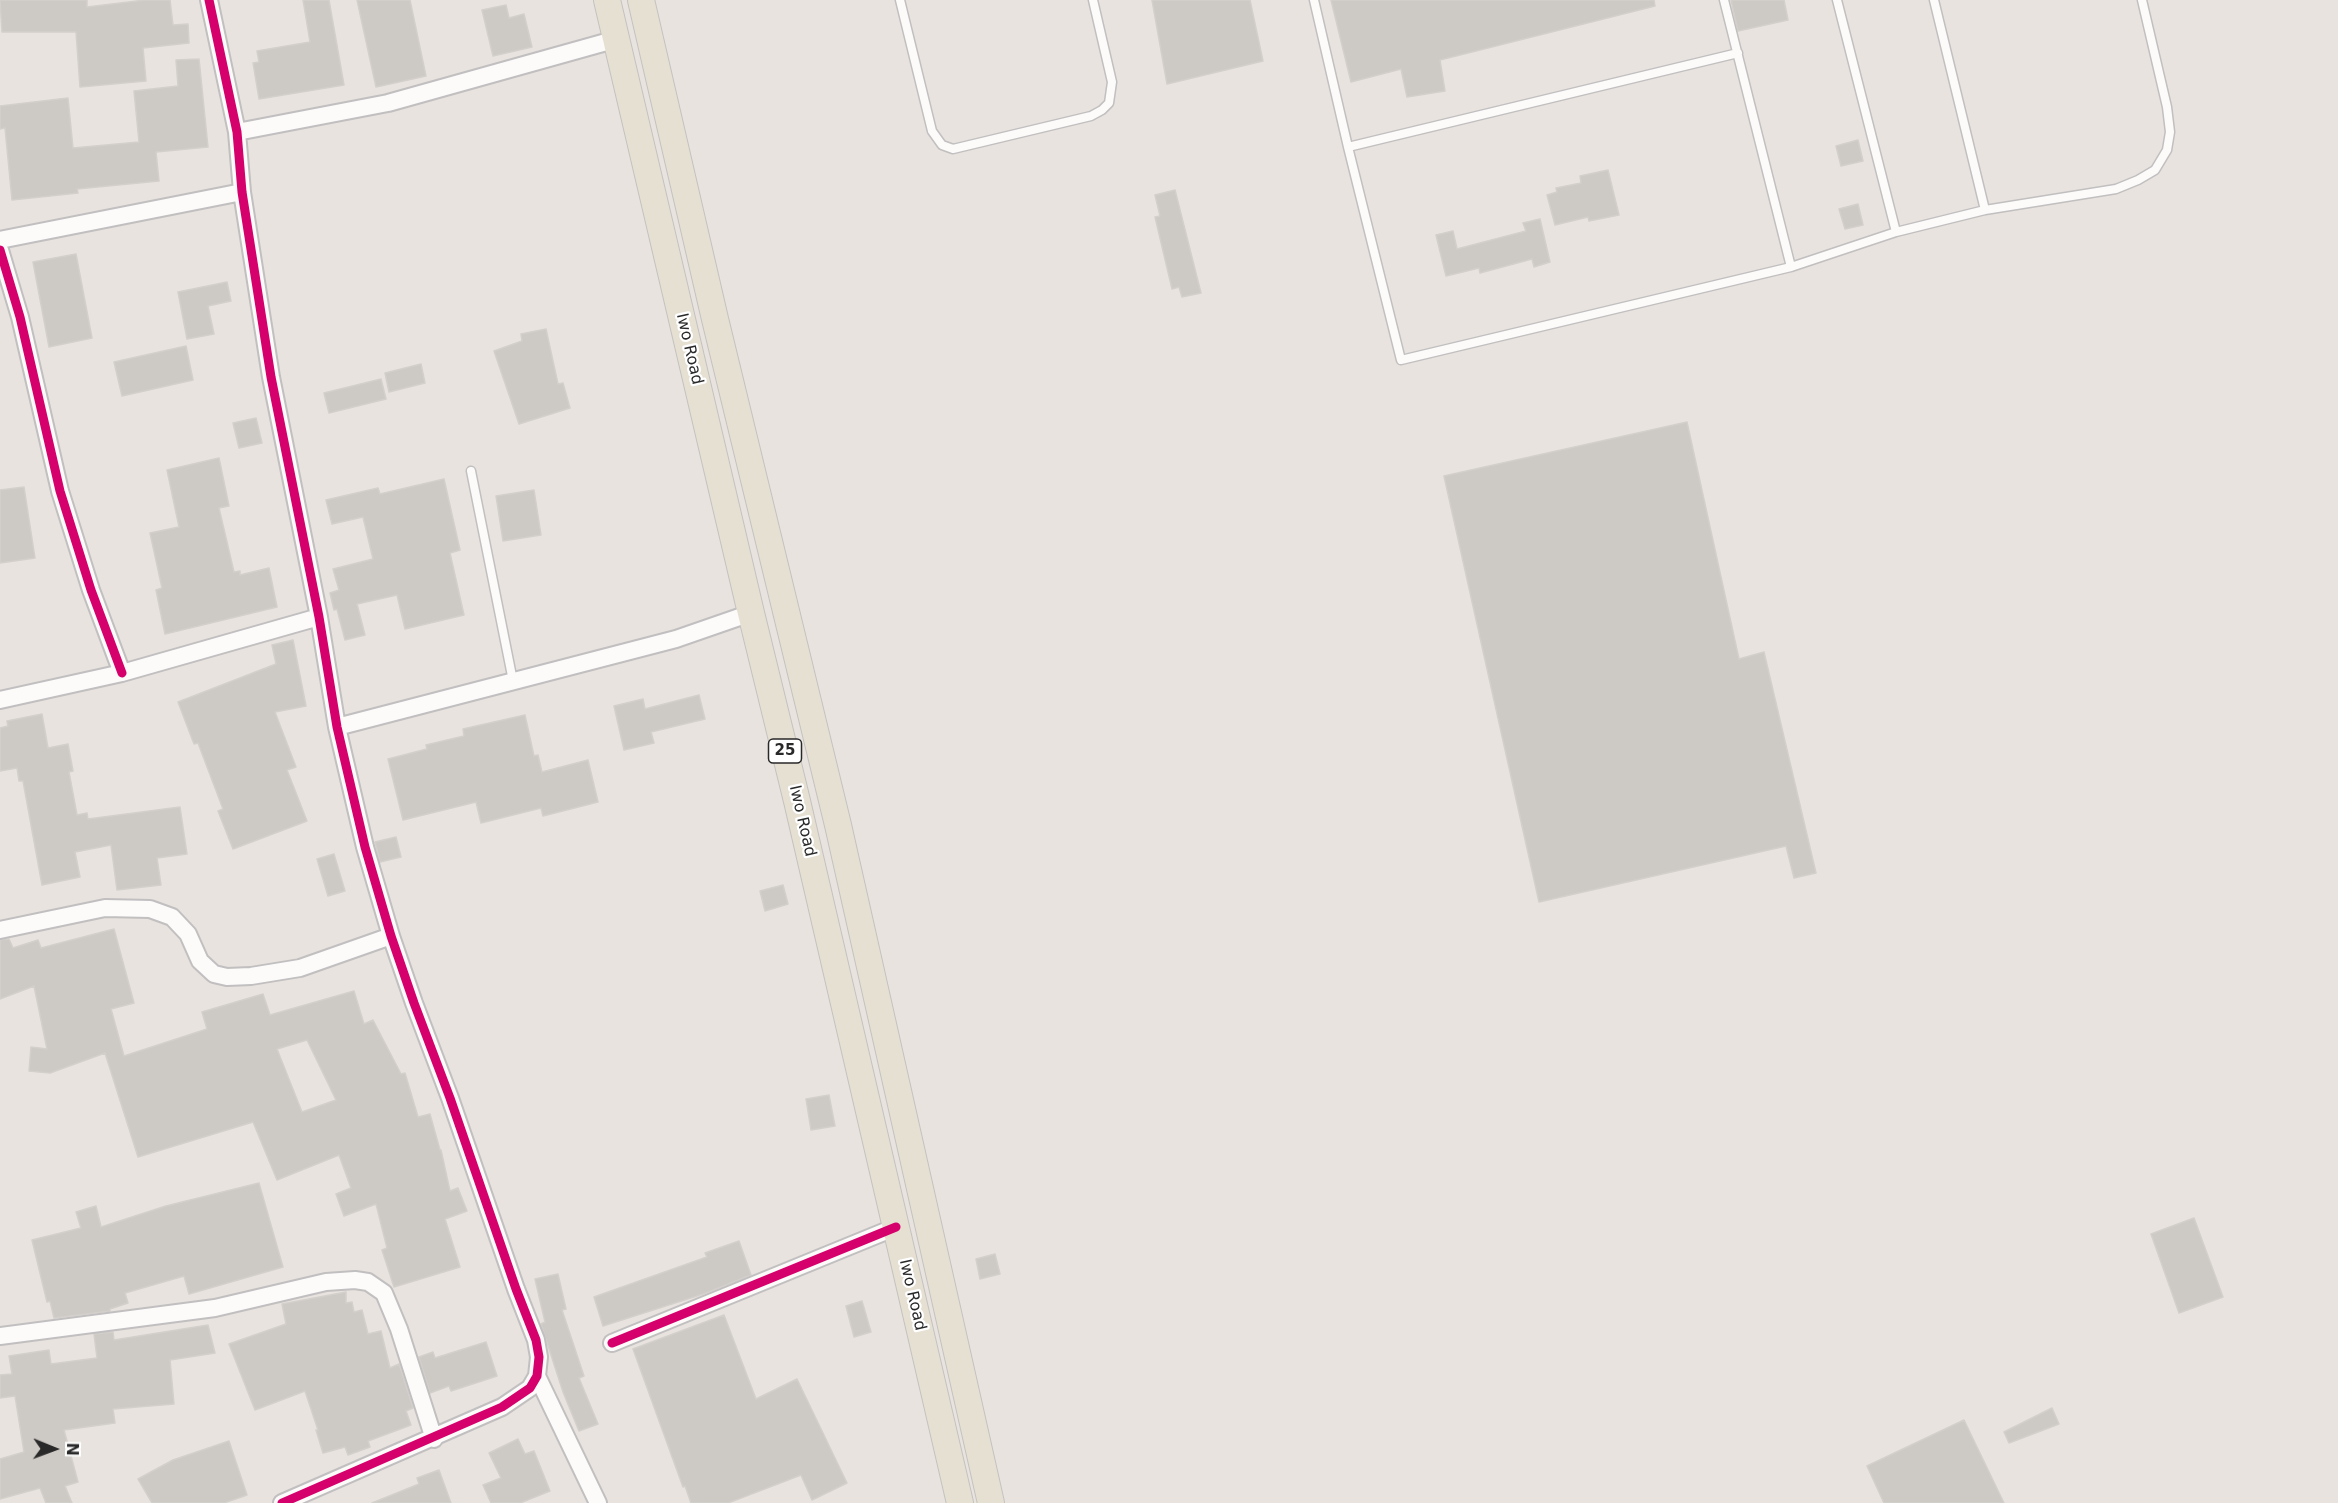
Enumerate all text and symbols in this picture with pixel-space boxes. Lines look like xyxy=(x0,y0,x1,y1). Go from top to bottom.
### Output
street label: Iwo Road xyxy=(671,311,707,387)
road number: 25 xyxy=(768,739,802,763)
street label: Iwo Road xyxy=(784,783,820,859)
street label: Iwo Road xyxy=(894,1257,930,1333)
north arrow xyxy=(24,1419,84,1479)
text: N xyxy=(63,1442,82,1456)

